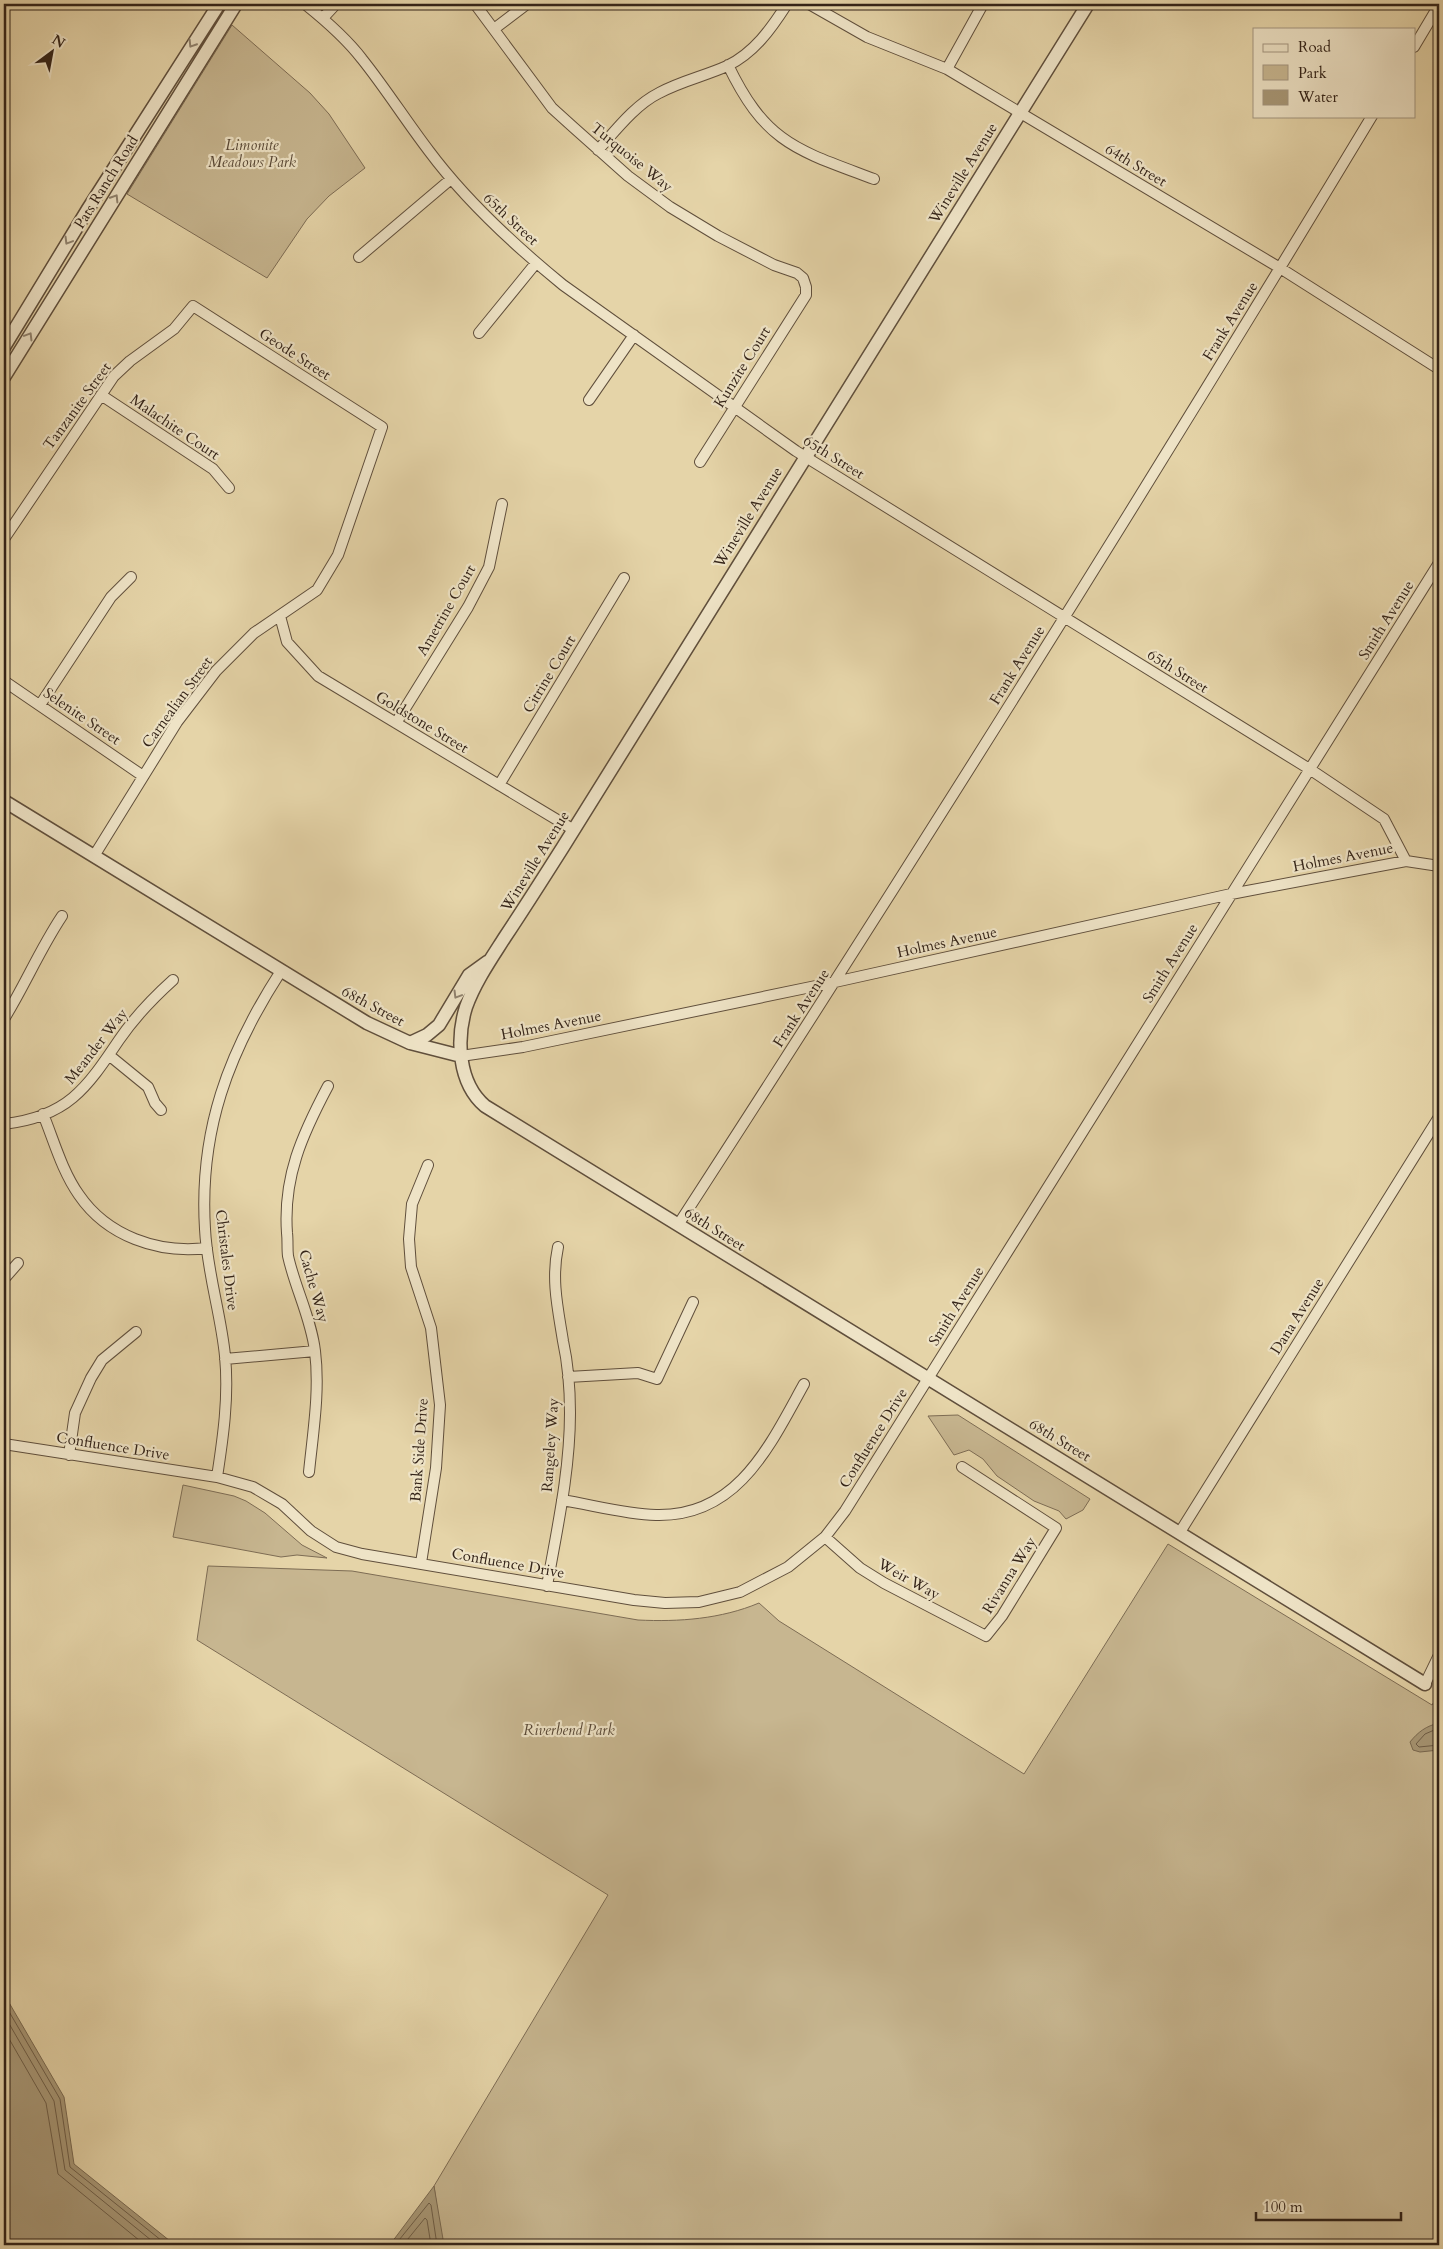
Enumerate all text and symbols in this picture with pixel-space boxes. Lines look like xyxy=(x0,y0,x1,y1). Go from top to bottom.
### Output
north arrow xyxy=(28,28,78,78)
legend xyxy=(1253,28,1416,118)
text: N xyxy=(48,30,69,53)
text: Road xyxy=(1298,37,1331,57)
one-way arrow xyxy=(189,39,199,48)
text: Park xyxy=(1298,63,1327,83)
text: Water xyxy=(1297,87,1339,107)
street label: Turquoise Way xyxy=(587,118,677,196)
street label: Wineville Avenue xyxy=(924,119,1002,228)
street label: Pats Ranch Road xyxy=(69,131,143,233)
park label: Limonite Meadows Park xyxy=(208,135,297,172)
street label: 64th Street xyxy=(1102,139,1171,191)
street label: 65th Street xyxy=(479,188,543,250)
one-way arrow xyxy=(108,194,118,203)
one-way arrow xyxy=(65,236,75,245)
street label: Frank Avenue xyxy=(1198,278,1262,364)
street label: Kunzite Court xyxy=(709,322,775,412)
street label: Geode Street xyxy=(255,323,335,385)
one-way arrow xyxy=(23,332,33,341)
street label: Tanzanite Street xyxy=(38,358,116,454)
street label: Malachite Court xyxy=(126,390,224,464)
street label: 65th Street xyxy=(800,430,869,484)
street label: Wineville Avenue xyxy=(709,463,787,572)
street label: Ametrine Court xyxy=(412,561,480,659)
street label: Smith Avenue xyxy=(1354,576,1418,663)
street label: Frank Avenue xyxy=(985,622,1049,708)
street label: Citrine Court xyxy=(518,631,580,717)
street label: 65th Street xyxy=(1144,644,1213,698)
street label: Carnealian Street xyxy=(137,652,217,752)
street label: Selenite Street xyxy=(39,683,125,749)
street label: Goldstone Street xyxy=(372,686,472,758)
street label: Wineville Avenue xyxy=(496,807,574,916)
street label: Holmes Avenue xyxy=(1291,837,1395,877)
street label: Smith Avenue xyxy=(1138,919,1202,1006)
street label: Holmes Avenue xyxy=(895,922,999,962)
street label: Frank Avenue xyxy=(768,965,834,1051)
street label: 68th Street xyxy=(338,981,408,1031)
one-way arrow xyxy=(454,989,464,998)
street label: Meander Way xyxy=(60,1004,132,1088)
street label: Holmes Avenue xyxy=(499,1005,603,1045)
street label: 68th Street xyxy=(681,1202,750,1256)
street label: Christales Drive xyxy=(211,1208,243,1312)
street label: Cache Way xyxy=(294,1247,334,1325)
street label: Smith Avenue xyxy=(924,1262,988,1349)
street label: Dana Avenue xyxy=(1266,1274,1328,1358)
street label: Confluence Drive xyxy=(834,1384,912,1492)
street label: Bank Side Drive xyxy=(405,1397,433,1503)
street label: Rangeley Way xyxy=(537,1397,563,1493)
street label: 68th Street xyxy=(1026,1414,1095,1466)
street label: Confluence Drive xyxy=(55,1427,171,1465)
street label: Rivanna Way xyxy=(977,1533,1041,1617)
street label: Confluence Drive xyxy=(450,1543,566,1583)
street label: Weir Way xyxy=(874,1553,944,1604)
park label: Riverbend Park xyxy=(523,1720,615,1740)
scale bar xyxy=(1256,2189,1400,2221)
text: 100 m xyxy=(1263,2197,1303,2217)

